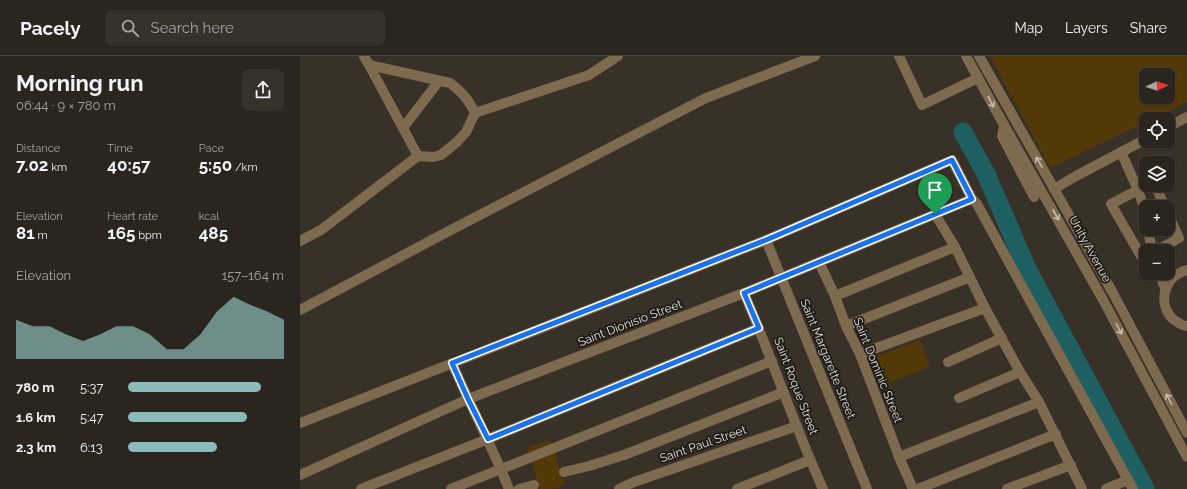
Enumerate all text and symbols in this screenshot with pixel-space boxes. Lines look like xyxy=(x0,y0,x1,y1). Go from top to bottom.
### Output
search box xyxy=(105,10,385,46)
text: Pacely xyxy=(20,17,81,39)
icon: search xyxy=(119,17,141,39)
text: Search here xyxy=(151,19,234,37)
text: Map xyxy=(1015,20,1043,36)
text: Layers xyxy=(1065,20,1108,36)
text: Share xyxy=(1130,20,1167,36)
north arrow xyxy=(1139,68,1175,104)
map controls xyxy=(1139,68,1175,280)
button: share xyxy=(242,69,284,111)
text: Morning run xyxy=(16,70,144,96)
one-way arrow xyxy=(988,96,995,108)
text: 06:44 · 9 × 780 m xyxy=(16,98,116,113)
button: locate xyxy=(1139,112,1175,148)
text: Distance xyxy=(16,142,60,155)
text: Time xyxy=(107,142,133,155)
text: Pace xyxy=(199,142,224,155)
text: 7.02 xyxy=(16,155,48,175)
text: 40:57 xyxy=(107,155,151,175)
text: 5:50 xyxy=(199,155,232,175)
one-way arrow xyxy=(1034,156,1042,168)
button: layers xyxy=(1139,156,1175,192)
text: km xyxy=(48,161,67,174)
text: /km xyxy=(232,161,258,174)
pin xyxy=(918,173,952,214)
icon: arrive xyxy=(924,179,946,201)
button: + xyxy=(1139,200,1175,236)
one-way arrow xyxy=(1052,209,1060,221)
text: Elevation xyxy=(16,210,63,223)
text: Heart rate xyxy=(107,210,158,223)
text: kcal xyxy=(199,210,219,223)
street label: Unity Avenue xyxy=(1066,213,1114,285)
text: 81 xyxy=(16,223,35,243)
text: 165 xyxy=(107,223,135,243)
text: 485 xyxy=(199,223,228,243)
text: m xyxy=(35,229,48,242)
text: bpm xyxy=(135,229,162,242)
button: − xyxy=(1139,244,1175,280)
text: Elevation xyxy=(16,268,71,283)
text: 157–164 m xyxy=(222,268,284,283)
street label: Saint Dionisio Street xyxy=(576,297,684,349)
street label: Saint Margarette Street xyxy=(798,297,858,421)
street label: Saint Dominic Street xyxy=(850,315,906,425)
one-way arrow xyxy=(1115,323,1123,335)
street label: Saint Roque Street xyxy=(771,335,821,437)
text: 780 m xyxy=(16,380,54,395)
text: 5:37 xyxy=(80,380,103,395)
one-way arrow xyxy=(1164,393,1172,405)
text: 1.6 km xyxy=(16,410,56,425)
text: 5:47 xyxy=(80,410,104,425)
street label: Saint Paul Street xyxy=(658,423,748,465)
text: 2.3 km xyxy=(16,440,56,455)
text: 6:13 xyxy=(80,440,103,455)

